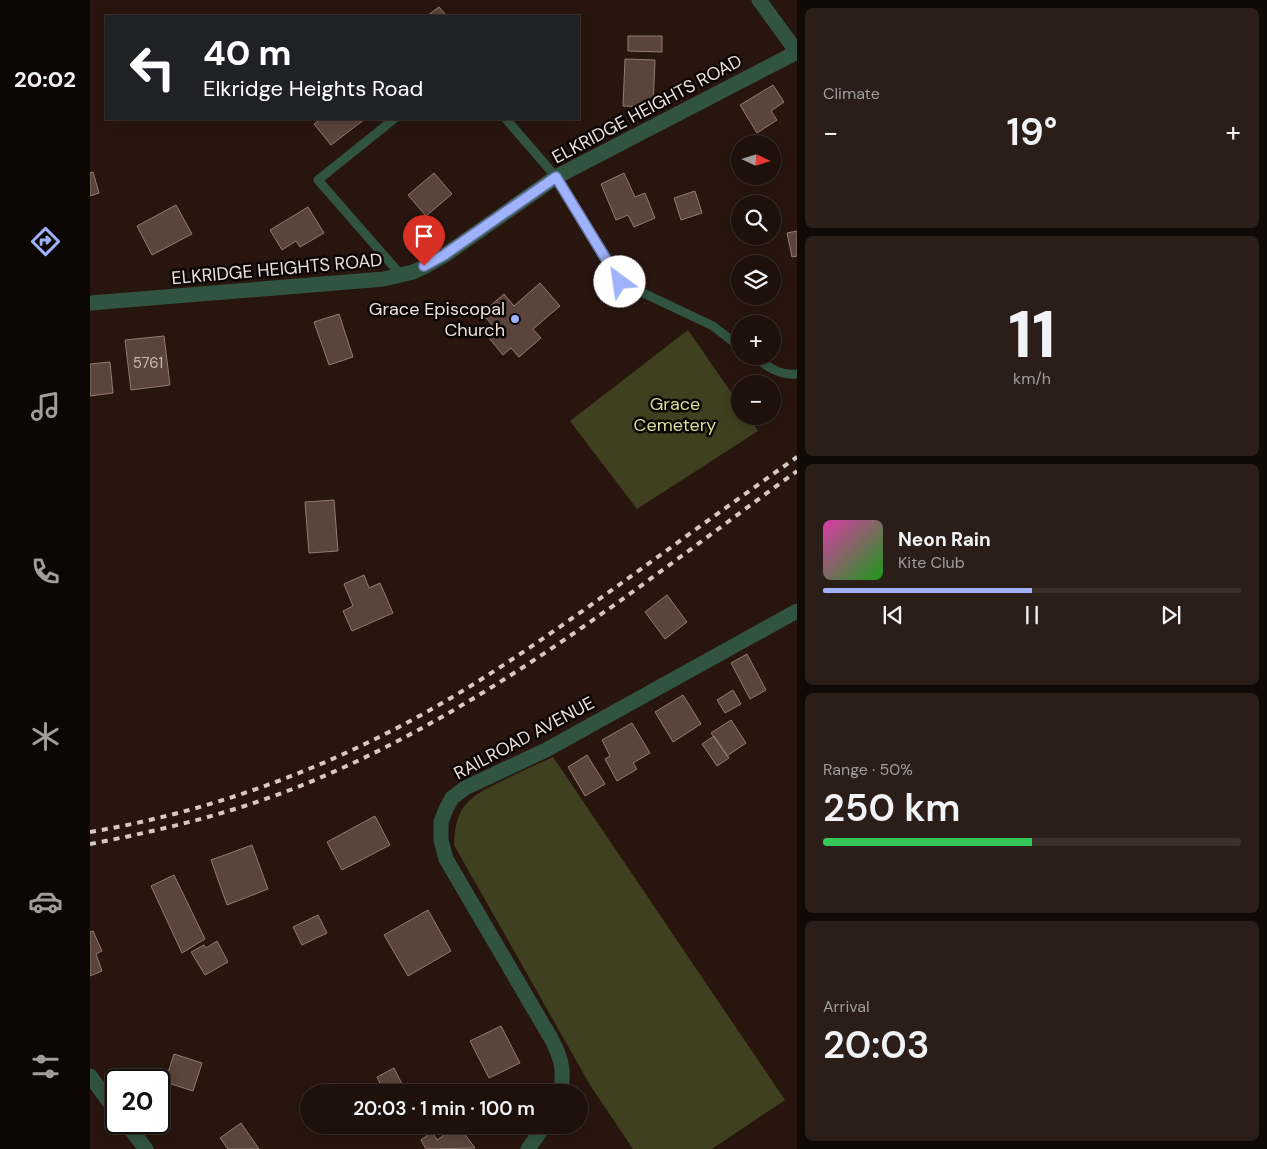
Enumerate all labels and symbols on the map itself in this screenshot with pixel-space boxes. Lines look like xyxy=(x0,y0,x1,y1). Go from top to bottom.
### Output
street label: ELKRIDGE HEIGHTS ROAD xyxy=(548,49,746,169)
north arrow xyxy=(731,135,781,185)
pin xyxy=(403,215,445,266)
street label: ELKRIDGE HEIGHTS ROAD xyxy=(171,248,383,290)
position arrow xyxy=(593,255,645,307)
place label: Grace Episcopal Church xyxy=(369,297,505,342)
marker: Grace Episcopal Church xyxy=(509,313,521,325)
house number: 5761 xyxy=(133,353,163,373)
park label: Grace Cemetery xyxy=(634,392,716,437)
street label: RAILROAD AVENUE xyxy=(449,691,599,785)
speed limit sign: 20 xyxy=(105,1069,170,1134)

